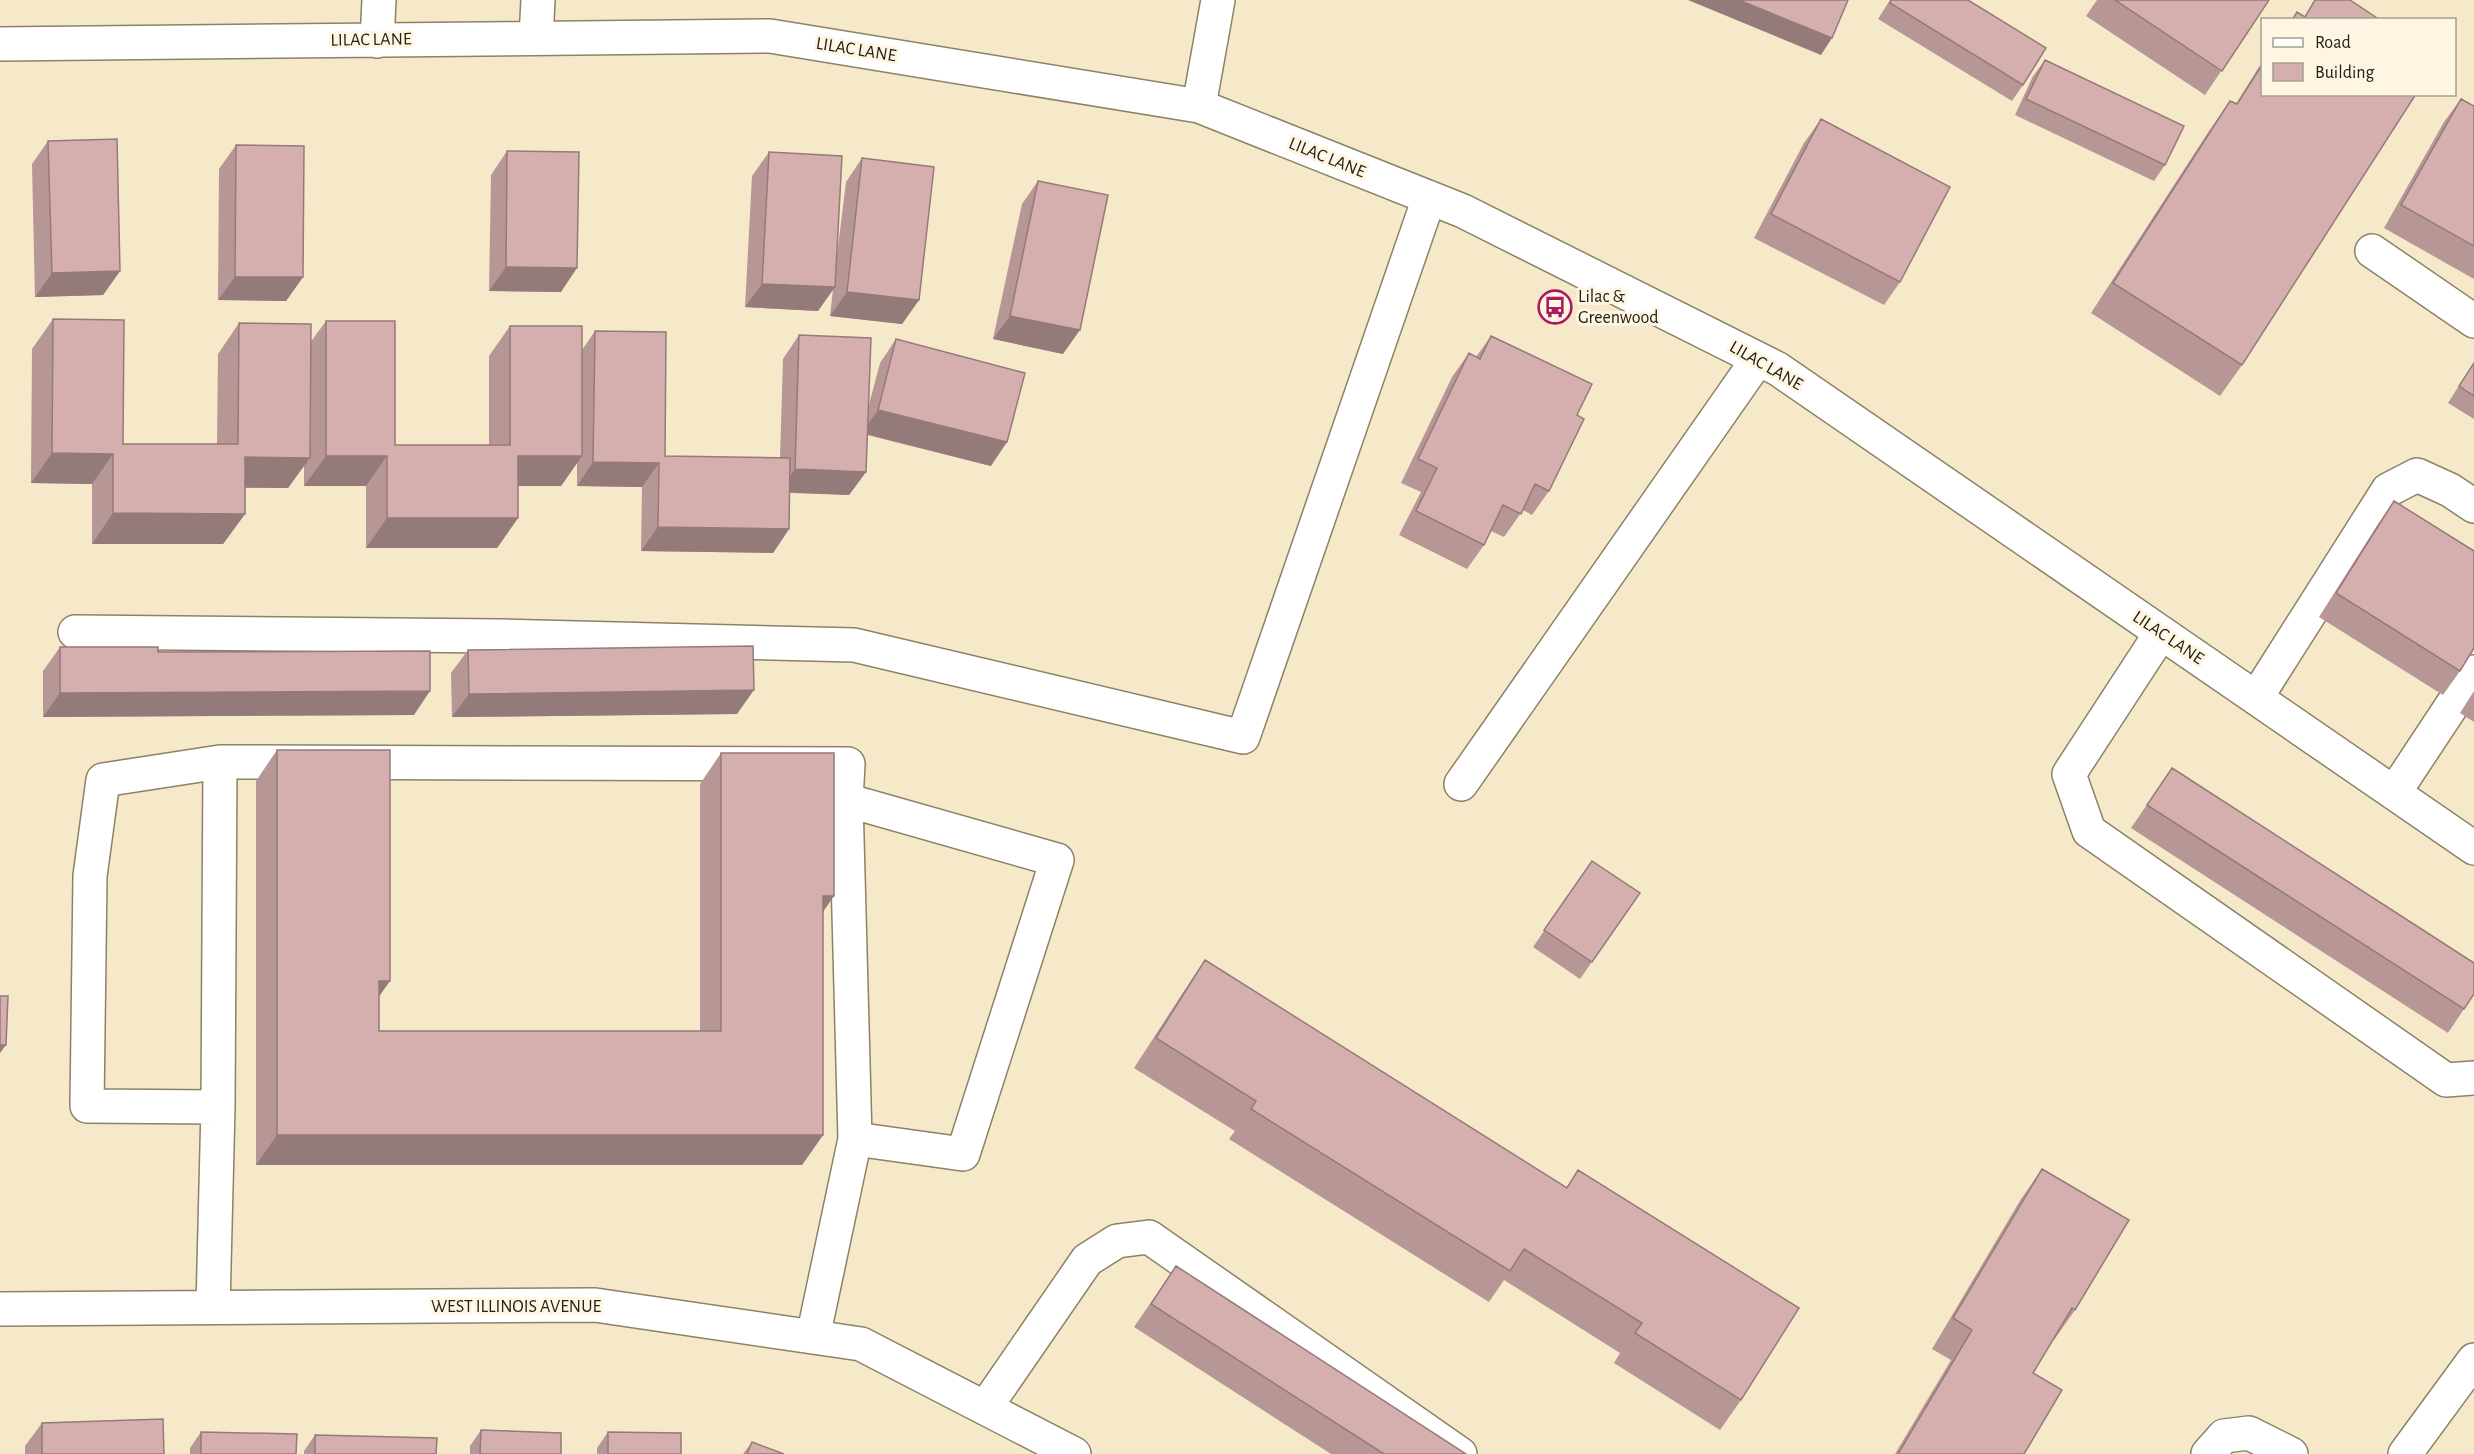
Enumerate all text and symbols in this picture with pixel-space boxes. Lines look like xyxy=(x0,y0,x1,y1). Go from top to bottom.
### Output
legend xyxy=(2261,18,2456,96)
street label: LILAC LANE xyxy=(330,30,412,50)
text: Road xyxy=(2315,34,2351,52)
street label: LILAC LANE xyxy=(815,35,898,65)
text: Building xyxy=(2315,64,2375,82)
street label: LILAC LANE xyxy=(1286,134,1368,182)
place label: Lilac & Greenwood xyxy=(1578,288,1659,327)
bus stop icon: Lilac & Greenwood xyxy=(1537,289,1573,325)
street label: LILAC LANE xyxy=(1726,338,1806,394)
street label: LILAC LANE xyxy=(2129,608,2207,668)
street label: WEST ILLINOIS AVENUE xyxy=(431,1298,601,1316)

